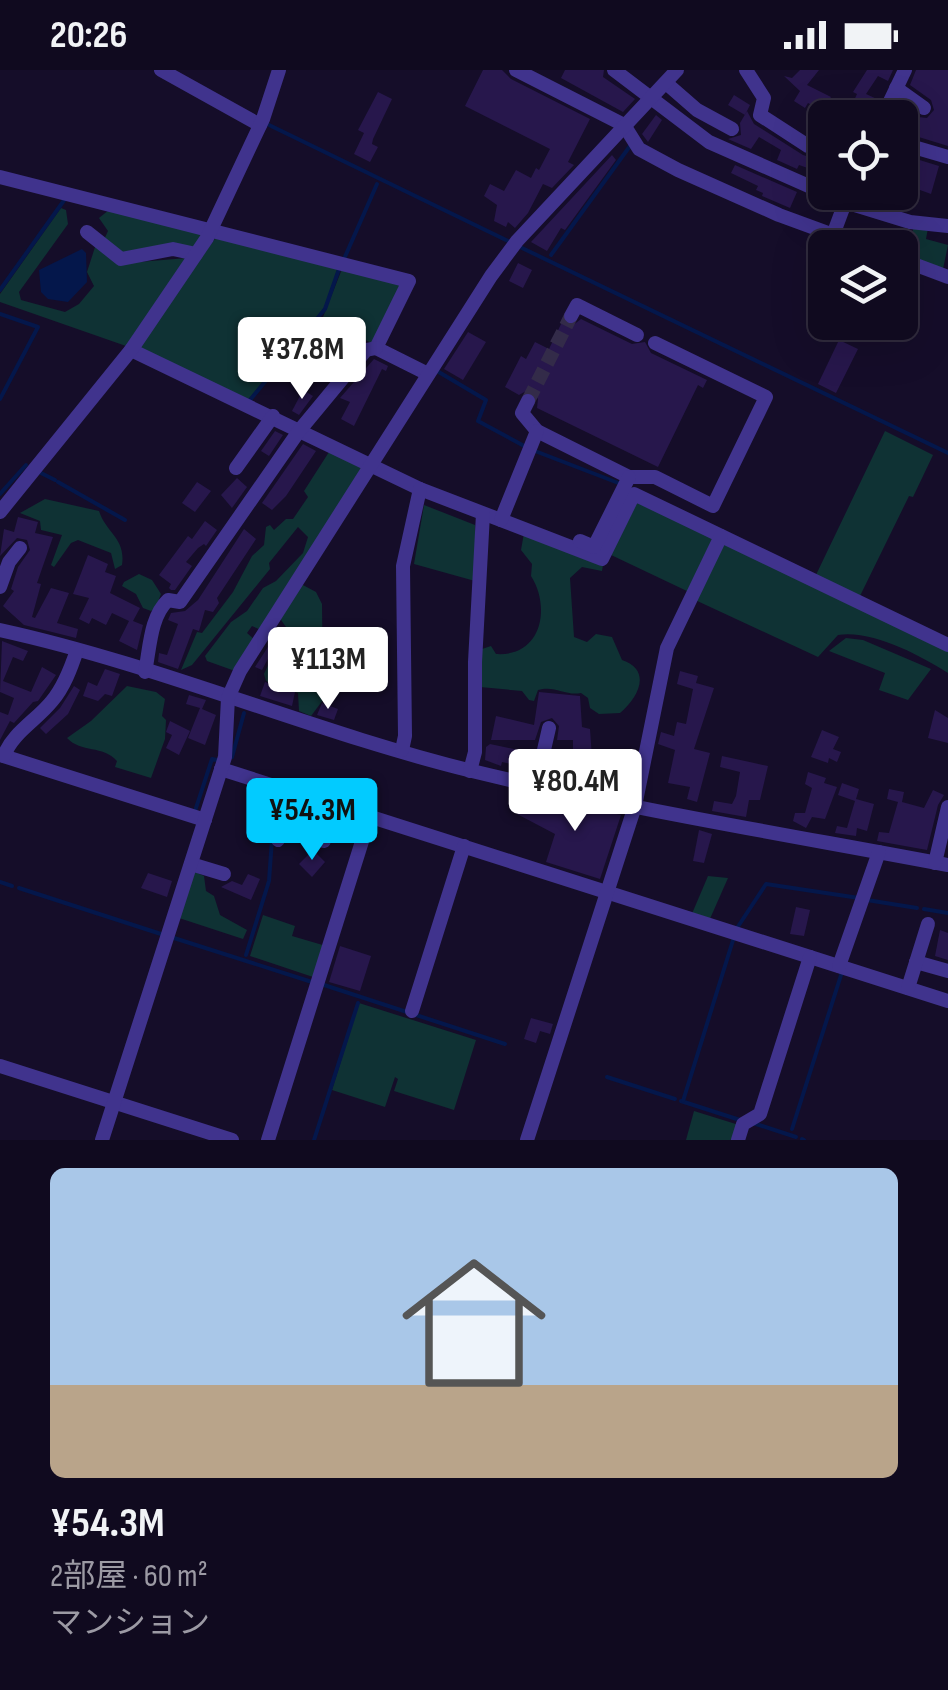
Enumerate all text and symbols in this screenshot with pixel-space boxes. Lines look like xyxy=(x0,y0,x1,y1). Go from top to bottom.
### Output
text: 20:26 xyxy=(50,13,127,58)
map controls xyxy=(808,100,918,340)
button: locate xyxy=(808,100,918,210)
button: layers xyxy=(808,230,918,340)
pin: ¥37.8M xyxy=(221,317,383,402)
text: ¥37.8M xyxy=(260,330,344,369)
pin: ¥113M xyxy=(258,627,398,712)
text: ¥113M xyxy=(290,640,366,679)
pin: ¥80.4M xyxy=(494,749,656,834)
text: ¥80.4M xyxy=(531,762,619,801)
pin: ¥54.3M xyxy=(231,778,393,863)
text: ¥54.3M xyxy=(268,791,356,830)
icon: home xyxy=(384,1233,564,1413)
text: ¥54.3M xyxy=(50,1498,165,1549)
text: 2部屋 · 60 m² xyxy=(50,1557,208,1596)
text: マンション xyxy=(50,1604,210,1643)

